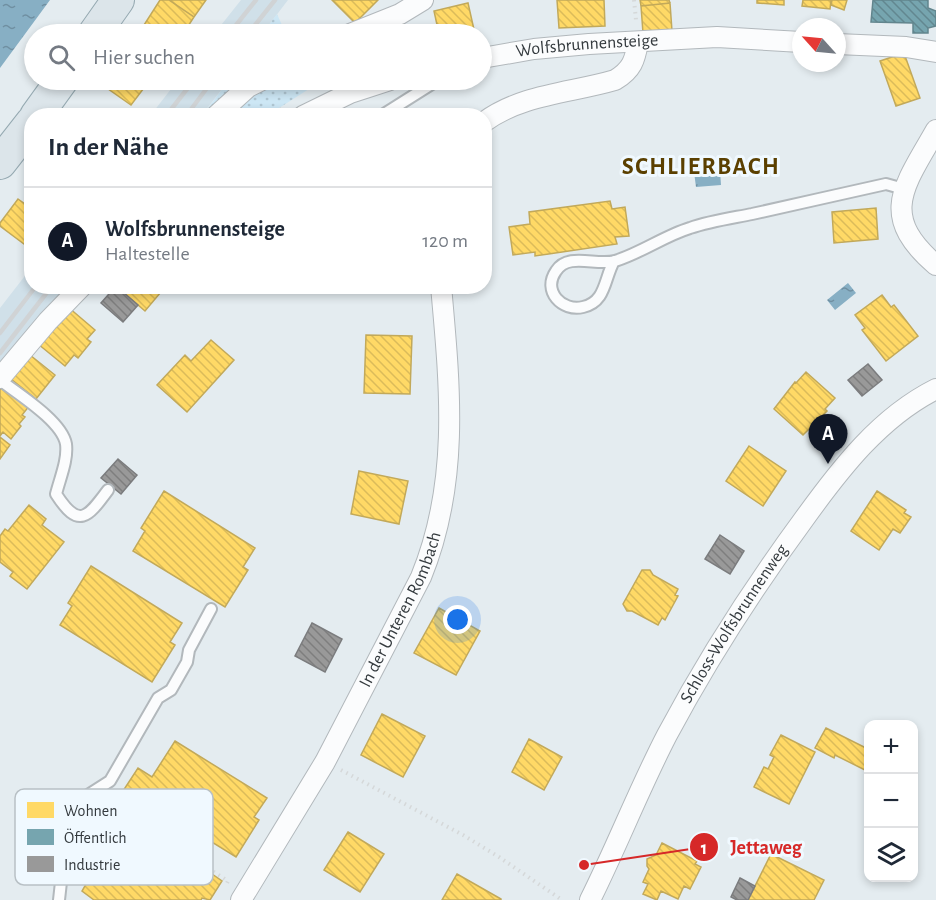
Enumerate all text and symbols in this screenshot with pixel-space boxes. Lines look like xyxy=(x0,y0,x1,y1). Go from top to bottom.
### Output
north arrow xyxy=(792,18,846,72)
search box xyxy=(24,24,492,90)
street label: Wolfsbrunnensteige xyxy=(515,31,659,61)
icon: search xyxy=(45,41,78,74)
text: Hier suchen xyxy=(93,46,195,68)
text: In der Nähe xyxy=(48,134,168,160)
district label: SCHLIERBACH xyxy=(622,155,780,179)
text: Wolfsbrunnensteige xyxy=(105,218,285,240)
text: A xyxy=(62,231,74,251)
text: 120 m xyxy=(422,231,468,251)
text: Haltestelle xyxy=(105,244,190,264)
pin: A xyxy=(808,414,848,464)
street label: In der Unteren Rombach xyxy=(356,530,445,690)
street label: Schloss-Wolfsbrunnenweg xyxy=(677,541,792,706)
your location xyxy=(443,605,472,634)
map controls xyxy=(864,720,918,882)
button: + xyxy=(864,720,918,774)
button: − xyxy=(864,774,918,828)
legend xyxy=(15,789,213,885)
text: Wohnen xyxy=(64,803,118,819)
text: Öffentlich xyxy=(64,828,127,846)
callout: Jettaweg xyxy=(689,828,814,866)
button: layers xyxy=(864,828,918,882)
text: Jettaweg xyxy=(730,838,803,858)
text: 1 xyxy=(701,840,707,858)
text: Industrie xyxy=(64,857,120,873)

